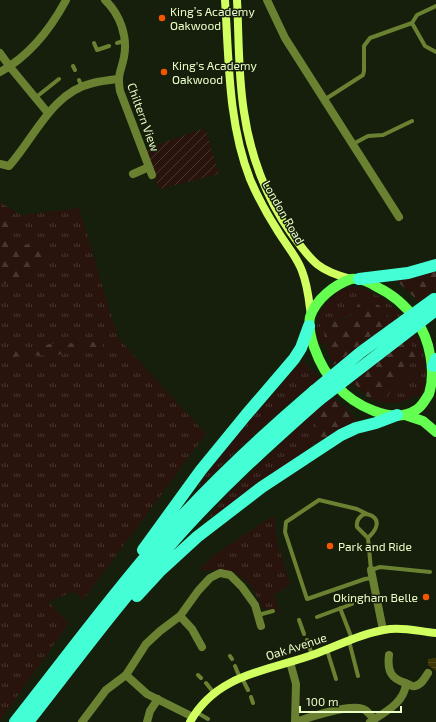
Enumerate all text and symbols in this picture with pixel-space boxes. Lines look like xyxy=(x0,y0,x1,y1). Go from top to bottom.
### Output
place label: King’s Academy Oakwood xyxy=(170,4,255,32)
marker: King’s Academy Oakwood xyxy=(157,13,167,23)
place label: King's Academy Oakwood xyxy=(172,58,257,86)
marker: King's Academy Oakwood xyxy=(159,67,169,77)
street label: Chiltern View xyxy=(125,81,163,153)
street label: London Road xyxy=(260,178,308,246)
place label: Park and Ride xyxy=(338,539,412,553)
marker: Park and Ride xyxy=(325,541,335,551)
place label: Okingham Belle xyxy=(333,590,418,604)
marker: Okingham Belle xyxy=(421,592,431,602)
street label: Oak Avenue xyxy=(264,630,328,662)
scale bar xyxy=(300,688,401,714)
text: 100 m xyxy=(306,694,338,708)

